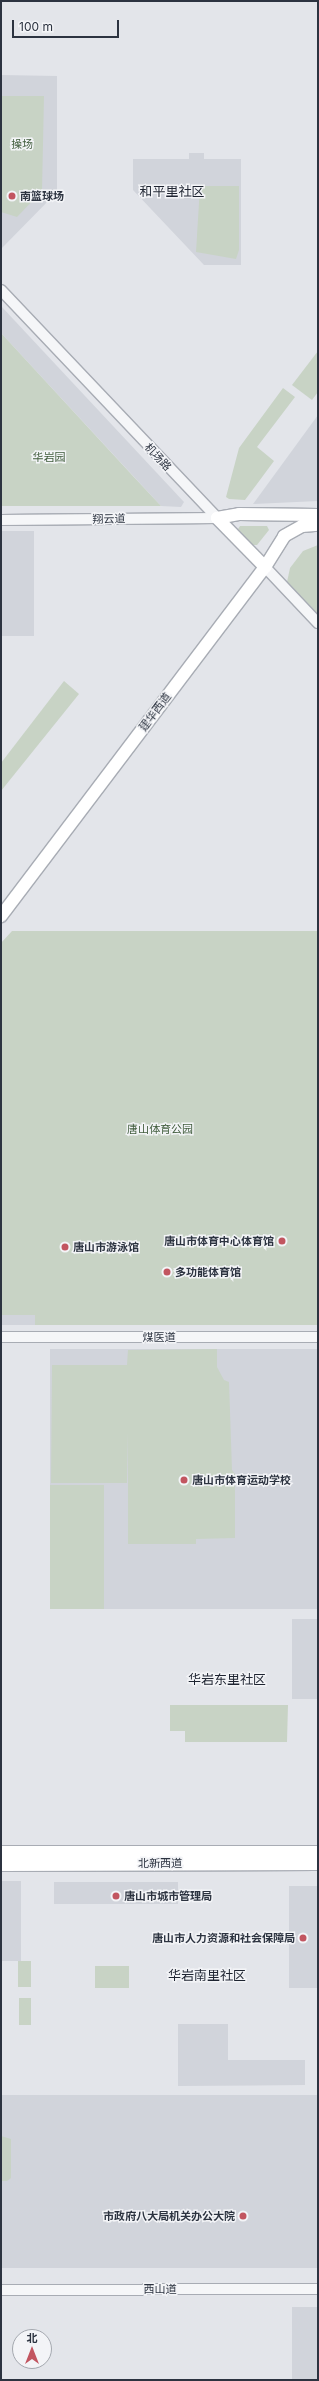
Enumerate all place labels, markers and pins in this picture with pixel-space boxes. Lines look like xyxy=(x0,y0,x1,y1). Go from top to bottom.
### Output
place label: 南篮球场 xyxy=(20,189,64,203)
marker: 南篮球场 xyxy=(7,191,17,201)
place label: 唐山市体育中心体育馆 xyxy=(164,1234,274,1248)
marker: 唐山市体育中心体育馆 xyxy=(277,1236,287,1246)
place label: 唐山市游泳馆 xyxy=(73,1240,139,1254)
marker: 唐山市游泳馆 xyxy=(60,1242,70,1252)
place label: 多功能体育馆 xyxy=(175,1265,241,1279)
marker: 多功能体育馆 xyxy=(162,1267,172,1277)
place label: 唐山市体育运动学校 xyxy=(192,1473,291,1487)
marker: 唐山市体育运动学校 xyxy=(179,1475,189,1485)
place label: 唐山市城市管理局 xyxy=(124,1889,212,1903)
marker: 唐山市城市管理局 xyxy=(111,1891,121,1901)
place label: 唐山市人力资源和社会保障局 xyxy=(152,1931,295,1945)
marker: 唐山市人力资源和社会保障局 xyxy=(298,1933,308,1943)
place label: 市政府八大局机关办公大院 xyxy=(103,2209,235,2223)
marker: 市政府八大局机关办公大院 xyxy=(238,2211,248,2221)

